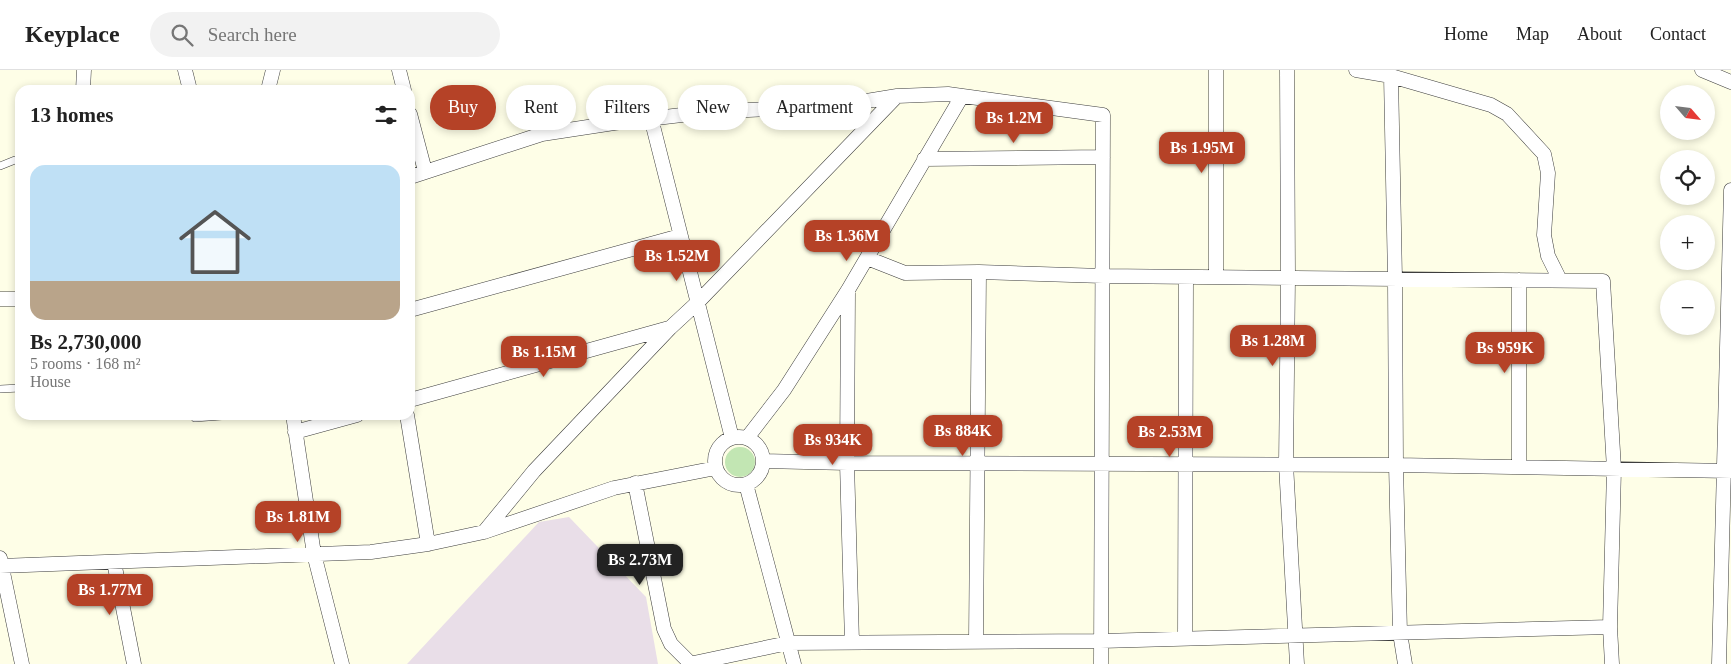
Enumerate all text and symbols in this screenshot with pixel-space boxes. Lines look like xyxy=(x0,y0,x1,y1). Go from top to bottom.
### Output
search box xyxy=(150,12,500,57)
text: Keyplace xyxy=(25,21,120,47)
icon: search xyxy=(168,21,196,49)
text: Search here xyxy=(208,24,297,45)
text: Home xyxy=(1444,24,1488,44)
text: Map xyxy=(1516,24,1549,44)
text: About xyxy=(1577,24,1622,44)
text: Contact xyxy=(1650,24,1706,44)
chip: Buy xyxy=(430,85,496,130)
chip: Rent xyxy=(506,85,576,130)
chip: Filters xyxy=(586,85,668,130)
chip: New xyxy=(678,85,748,130)
chip: Apartment xyxy=(758,85,871,130)
north arrow xyxy=(1660,85,1715,140)
map controls xyxy=(1660,85,1715,335)
icon: filters xyxy=(372,101,400,129)
pin: Bs 1.2M xyxy=(968,102,1060,144)
text: 13 homes xyxy=(30,103,113,127)
text: Bs 1.2M xyxy=(986,109,1042,126)
pin: Bs 1.95M xyxy=(1150,132,1254,174)
text: Bs 1.95M xyxy=(1170,139,1234,156)
button: locate xyxy=(1660,150,1715,205)
icon: home xyxy=(170,197,260,287)
button: + xyxy=(1660,215,1715,270)
pin: Bs 1.36M xyxy=(795,220,899,262)
text: Bs 1.36M xyxy=(815,227,879,244)
pin: Bs 1.52M xyxy=(625,240,729,282)
text: Bs 1.52M xyxy=(645,247,709,264)
button: − xyxy=(1660,280,1715,335)
pin: Bs 1.28M xyxy=(1221,324,1325,367)
text: Bs 2,730,000 xyxy=(30,330,141,354)
text: Bs 1.28M xyxy=(1241,332,1305,349)
pin: Bs 959K xyxy=(1459,332,1551,374)
pin: Bs 1.15M xyxy=(492,336,596,378)
text: Bs 959K xyxy=(1476,339,1534,356)
text: Bs 1.15M xyxy=(512,343,576,360)
text: 5 rooms · 168 m² xyxy=(30,355,141,372)
text: House xyxy=(30,373,71,390)
pin: Bs 884K xyxy=(917,414,1009,457)
pin: Bs 2.53M xyxy=(1118,416,1222,458)
text: Bs 884K xyxy=(934,422,992,439)
text: Bs 2.53M xyxy=(1138,423,1202,440)
pin: Bs 934K xyxy=(787,424,879,466)
text: Bs 934K xyxy=(804,431,862,448)
pin: Bs 1.81M xyxy=(246,500,350,543)
text: Bs 1.81M xyxy=(266,508,330,525)
pin: Bs 2.73M xyxy=(588,544,692,586)
text: Bs 2.73M xyxy=(608,551,672,568)
pin: Bs 1.77M xyxy=(58,574,162,616)
text: Bs 1.77M xyxy=(78,581,142,598)

